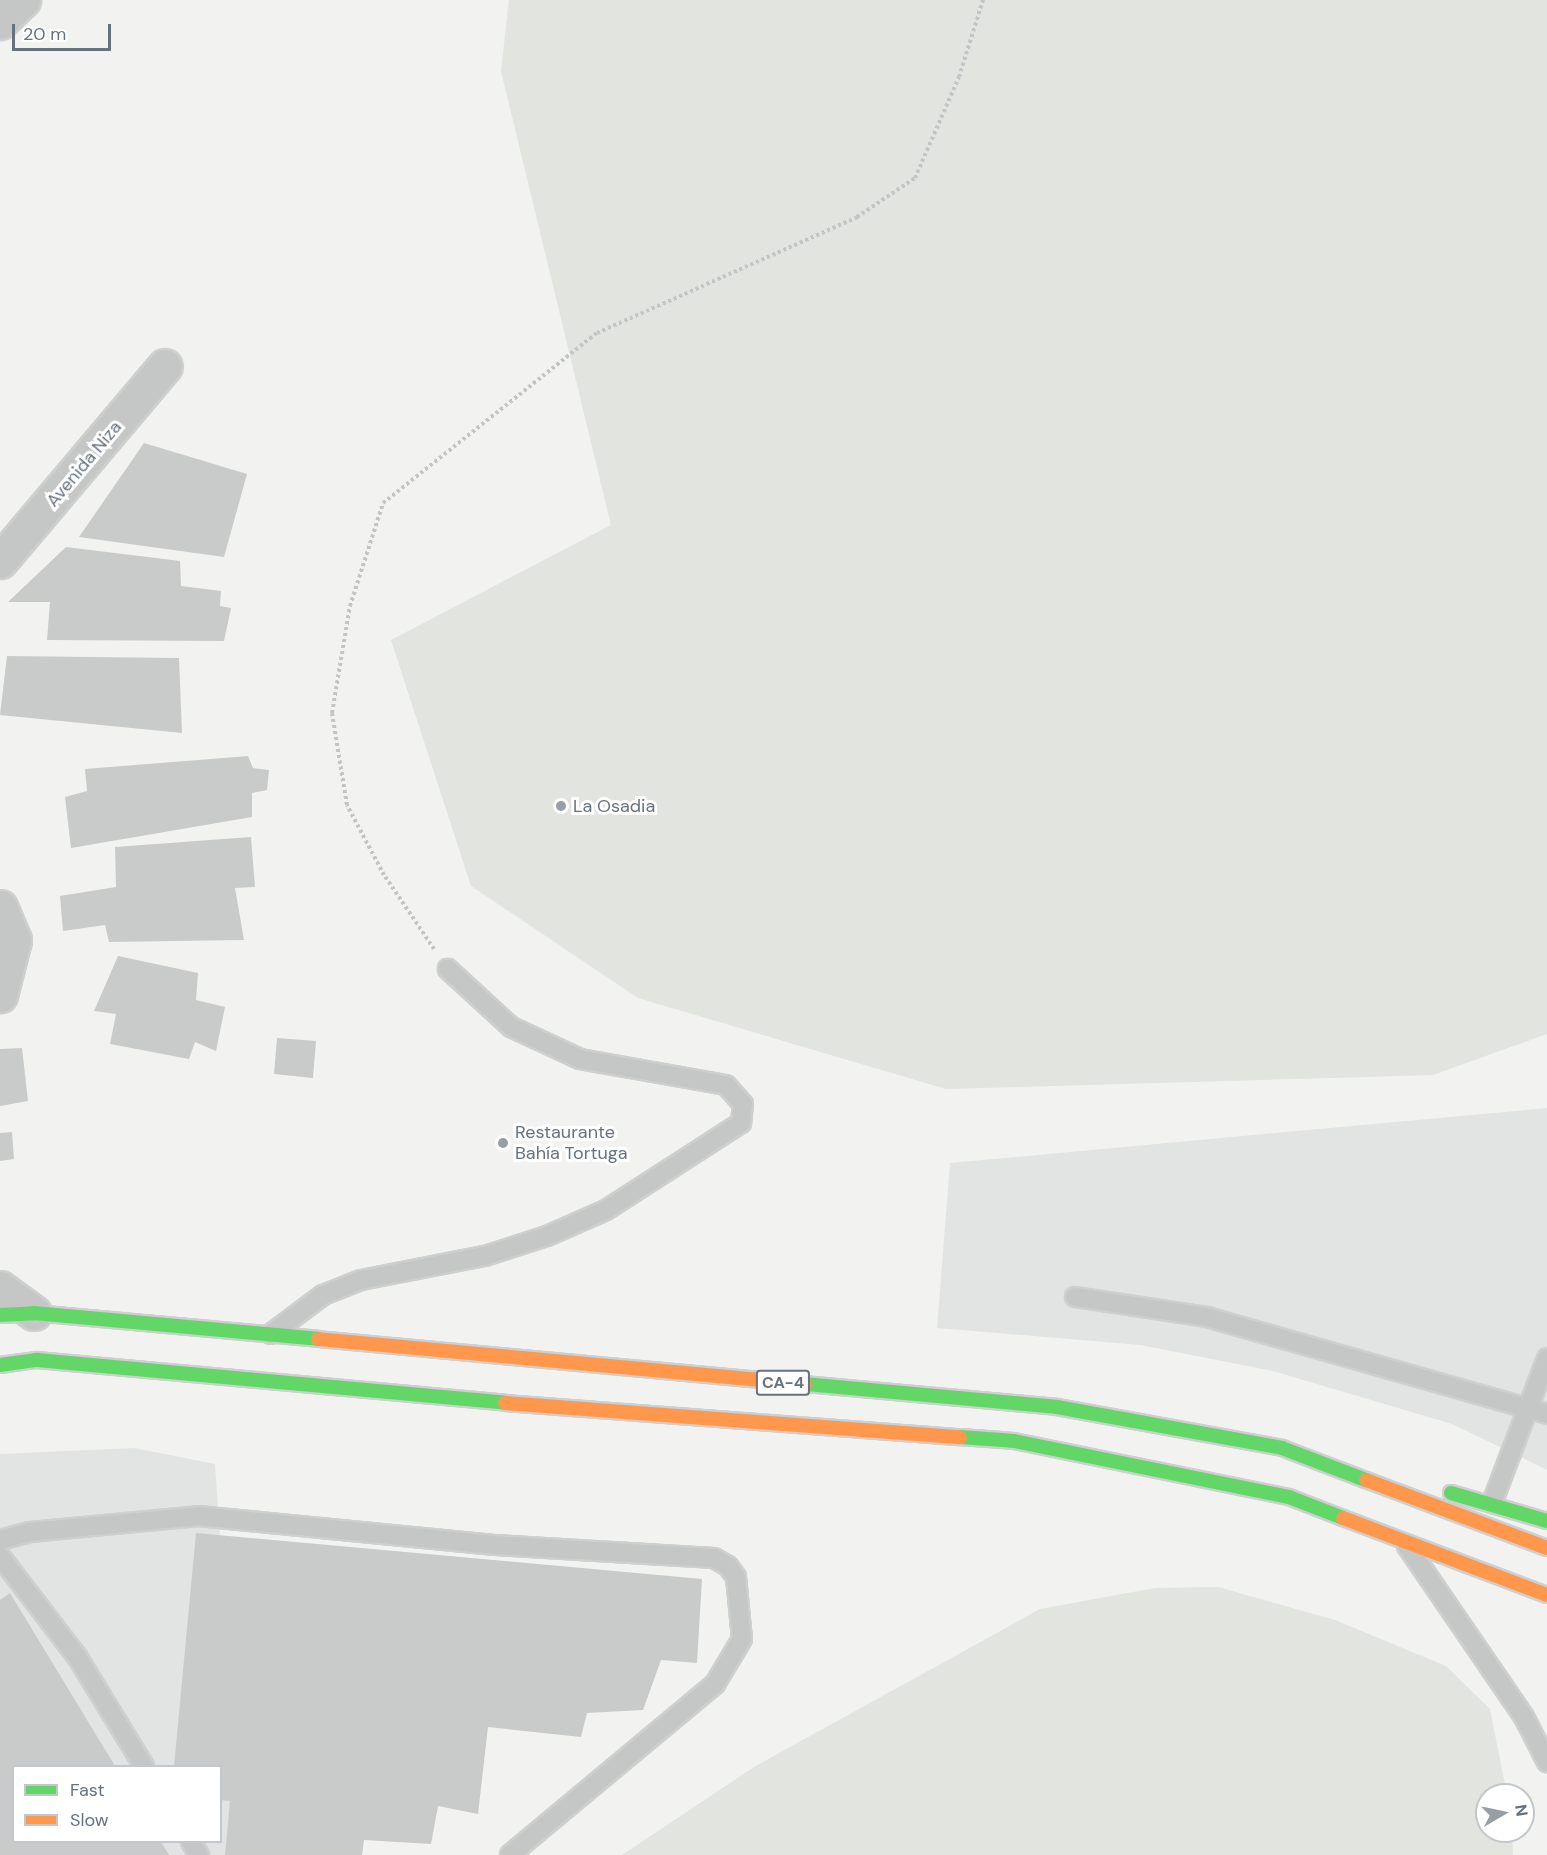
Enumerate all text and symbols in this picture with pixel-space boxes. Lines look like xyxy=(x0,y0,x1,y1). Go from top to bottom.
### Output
scale bar xyxy=(15,12,114,50)
text: 20 m xyxy=(23,22,66,46)
street label: Avenida Niza xyxy=(42,417,126,511)
place label: La Osadia xyxy=(573,795,655,817)
marker: La Osadia xyxy=(554,799,568,813)
place label: Restaurante Bahía Tortuga xyxy=(515,1122,628,1164)
marker: Restaurante Bahía Tortuga xyxy=(496,1136,510,1150)
road number: CA-4 xyxy=(754,1370,812,1396)
legend xyxy=(12,1765,222,1843)
text: Fast xyxy=(70,1778,105,1802)
north arrow xyxy=(1475,1783,1535,1843)
text: N xyxy=(1510,1803,1533,1818)
text: Slow xyxy=(70,1808,109,1832)

